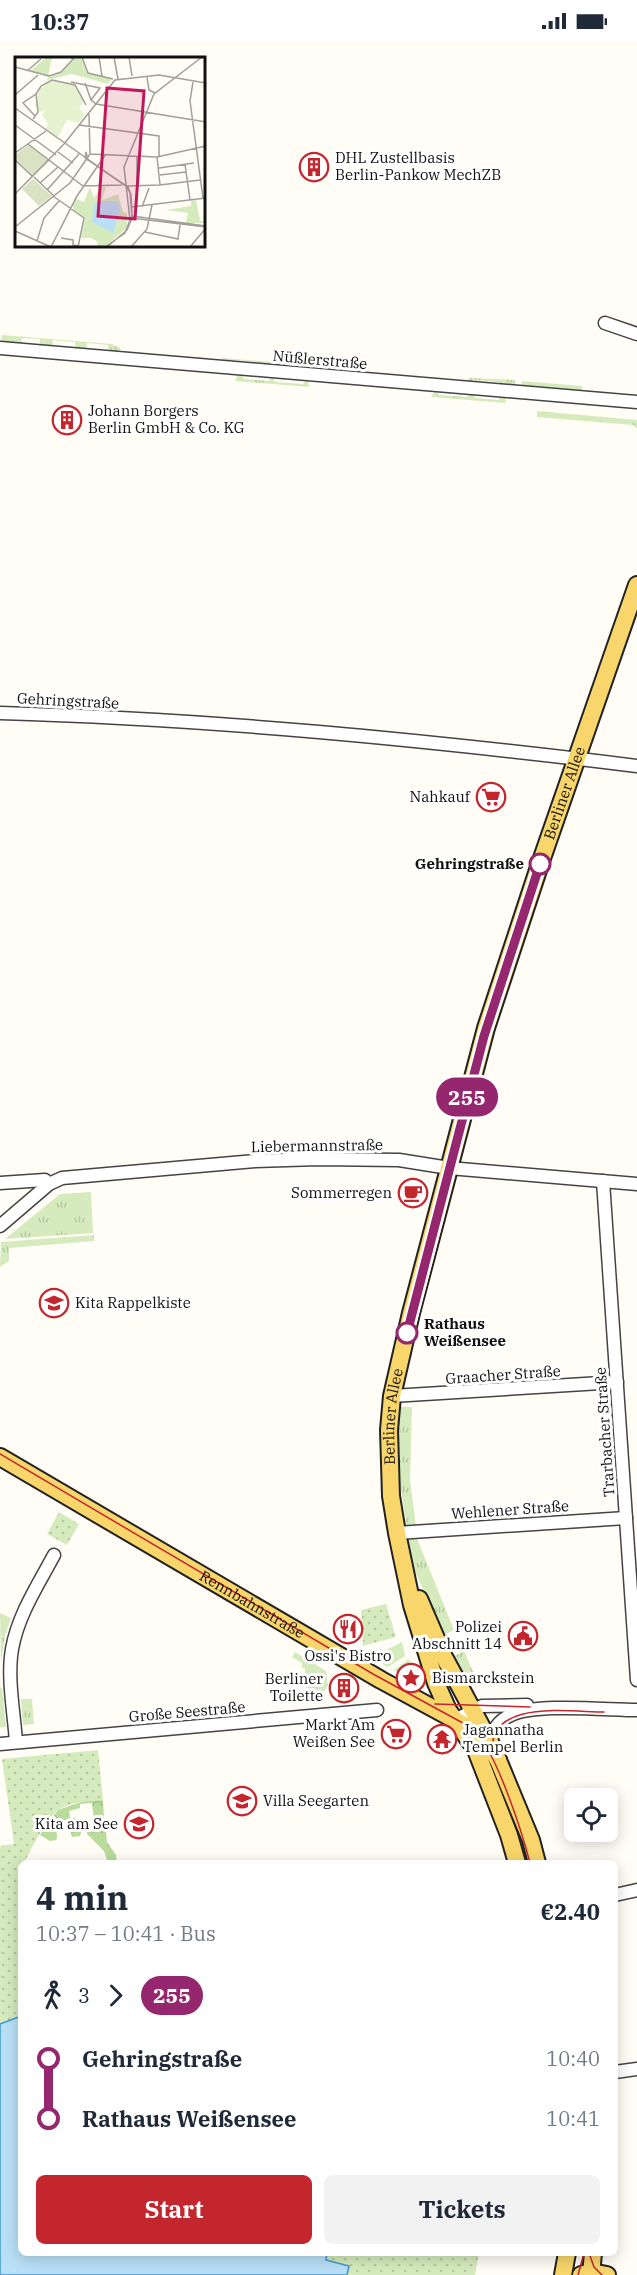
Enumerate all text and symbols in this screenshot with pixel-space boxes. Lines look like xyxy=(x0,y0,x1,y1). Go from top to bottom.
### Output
text: 10:37 xyxy=(30,7,89,36)
inset map xyxy=(15,57,206,248)
place label: DHL Zustellbasis Berlin-Pankow MechZB xyxy=(335,148,501,184)
building icon: DHL Zustellbasis Berlin-Pankow MechZB xyxy=(298,151,330,183)
street label: Nüßlerstraße xyxy=(272,346,368,373)
place label: Johann Borgers Berlin GmbH & Co. KG xyxy=(88,401,245,437)
building icon: Johann Borgers Berlin GmbH & Co. KG xyxy=(51,404,83,436)
street label: Gehringstraße xyxy=(16,688,120,713)
street label: Berliner Allee xyxy=(539,744,589,842)
supermarket icon: Nahkauf xyxy=(475,781,507,813)
place label: Nahkauf xyxy=(410,787,471,806)
marker: Gehringstraße xyxy=(529,853,551,875)
place label: Gehringstraße xyxy=(415,854,524,873)
line badge: 255 xyxy=(432,1078,502,1116)
text: 255 xyxy=(448,1083,486,1111)
street label: Liebermannstraße xyxy=(251,1135,383,1156)
cafe icon: Sommerregen xyxy=(397,1177,429,1209)
place label: Sommerregen xyxy=(291,1183,392,1202)
school or university icon: Kita Rappelkiste xyxy=(38,1287,70,1319)
place label: Kita Rappelkiste xyxy=(75,1293,191,1312)
place label: Rathaus Weißensee xyxy=(424,1314,506,1350)
marker: Rathaus Weißensee xyxy=(396,1322,418,1344)
street label: Graacher Straße xyxy=(445,1361,561,1388)
street label: Berliner Allee xyxy=(379,1366,407,1465)
street label: Trarbacher Straße xyxy=(590,1366,619,1498)
street label: Wehlener Straße xyxy=(450,1496,570,1523)
street label: Rennbahnstraße xyxy=(196,1566,308,1642)
restaurant icon: Ossi's Bistro xyxy=(332,1613,364,1645)
place label: Polizei Abschnitt 14 xyxy=(412,1617,502,1653)
public building icon: Polizei Abschnitt 14 xyxy=(507,1620,539,1652)
place label: Ossi's Bistro xyxy=(305,1646,391,1665)
place icon: Bismarckstein xyxy=(395,1662,427,1694)
place label: Bismarckstein xyxy=(432,1668,535,1687)
place label: Berliner Toilette xyxy=(265,1669,323,1705)
building icon: Berliner Toilette xyxy=(328,1672,360,1704)
street label: Große Seestraße xyxy=(128,1697,246,1726)
place label: Markt Am Weißen See xyxy=(293,1715,375,1751)
supermarket icon: Markt Am Weißen See xyxy=(380,1718,412,1750)
place label: Jagannatha Tempel Berlin xyxy=(463,1720,564,1756)
temple icon: Jagannatha Tempel Berlin xyxy=(426,1723,458,1755)
school or university icon: Villa Seegarten xyxy=(226,1785,258,1817)
map controls xyxy=(564,1788,618,1842)
button: locate xyxy=(564,1788,618,1842)
place label: Villa Seegarten xyxy=(263,1791,369,1810)
school or university icon: Kita am See xyxy=(123,1808,155,1840)
place label: Kita am See xyxy=(35,1814,118,1833)
text: 4 min xyxy=(36,1876,128,1919)
text: €2.40 xyxy=(541,1897,600,1926)
text: 10:37 – 10:41 · Bus xyxy=(36,1920,216,1947)
icon: walk xyxy=(36,1979,69,2012)
icon: forward xyxy=(99,1979,132,2012)
text: 255 xyxy=(153,1981,191,2009)
text: 3 xyxy=(78,1982,90,2009)
text: Gehringstraße xyxy=(82,2044,242,2073)
text: 10:40 xyxy=(546,2045,600,2072)
text: Rathaus Weißensee xyxy=(82,2104,297,2133)
text: 10:41 xyxy=(546,2105,600,2132)
button: Start xyxy=(36,2175,312,2244)
button: Tickets xyxy=(324,2175,600,2244)

